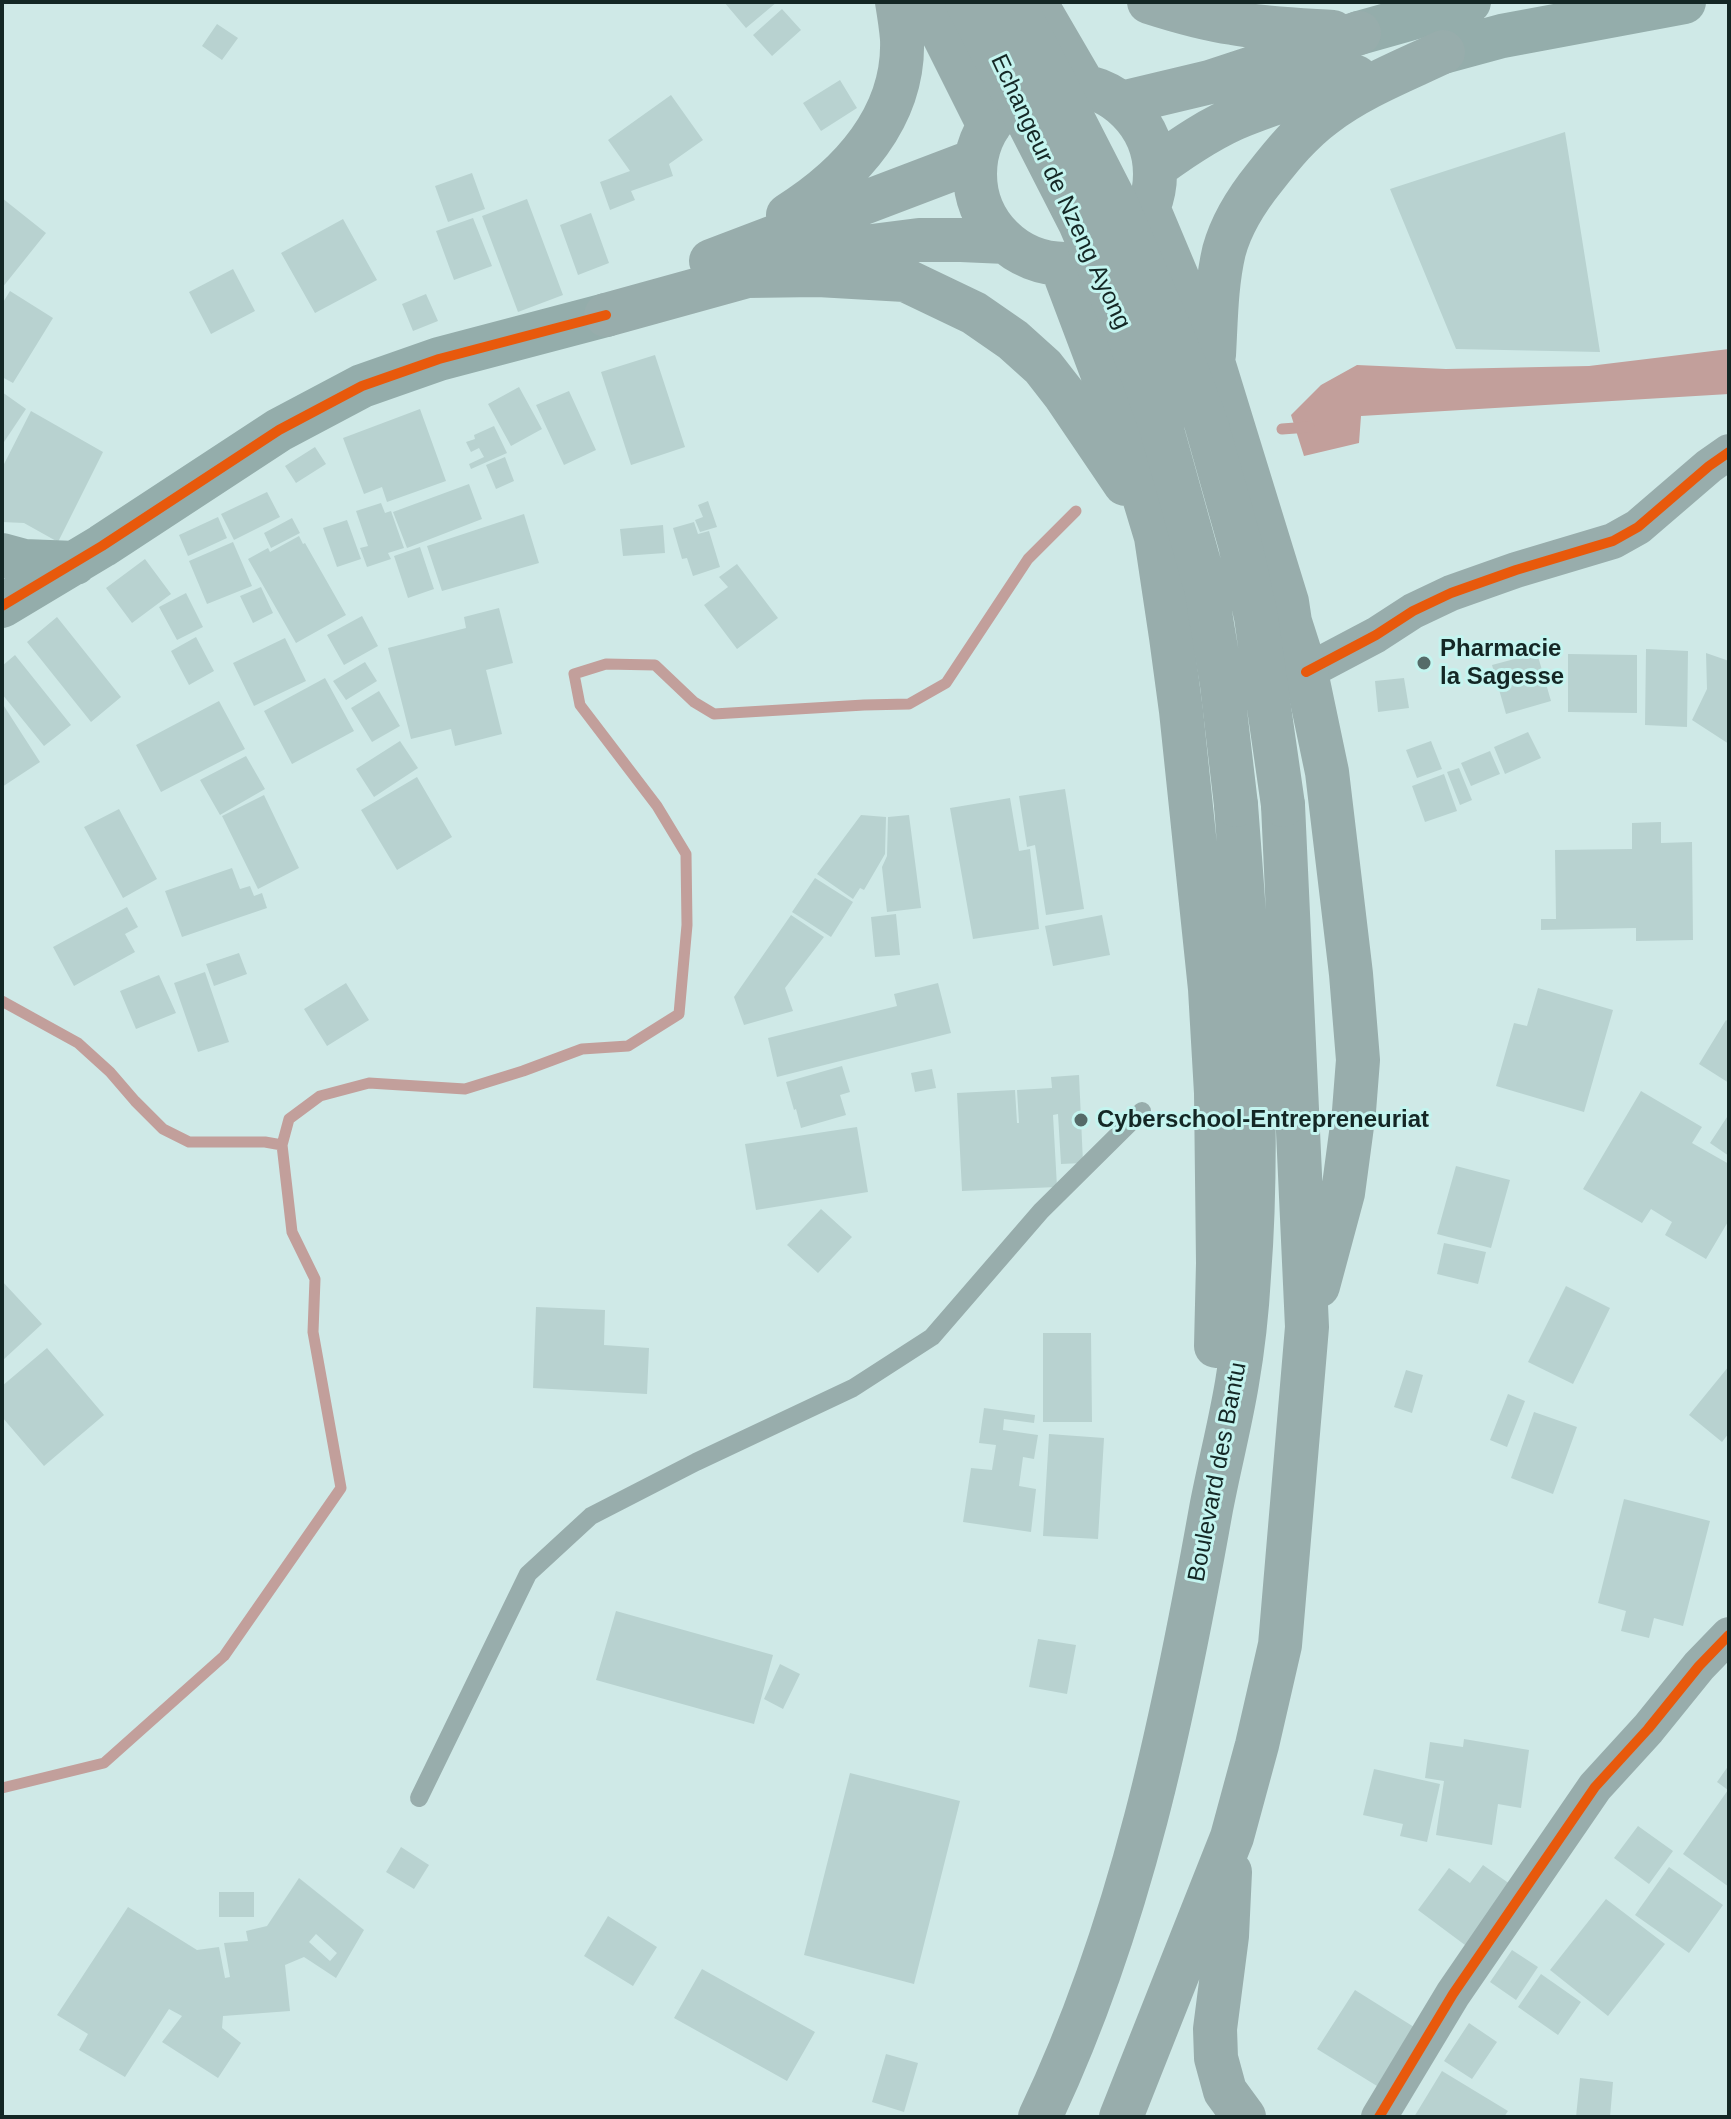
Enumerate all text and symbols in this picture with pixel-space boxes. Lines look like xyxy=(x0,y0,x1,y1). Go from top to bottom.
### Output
street label: Echangeur de Nzeng Ayong xyxy=(984,50,1136,334)
place label: Pharmacie la Sagesse xyxy=(1440,635,1564,691)
marker: Pharmacie la Sagesse xyxy=(1415,654,1433,672)
place label: Cyberschool-Entrepreneuriat xyxy=(1097,1106,1429,1134)
marker: Cyberschool-Entrepreneuriat xyxy=(1072,1111,1090,1129)
street label: Boulevard des Bantu xyxy=(1183,1360,1253,1584)

